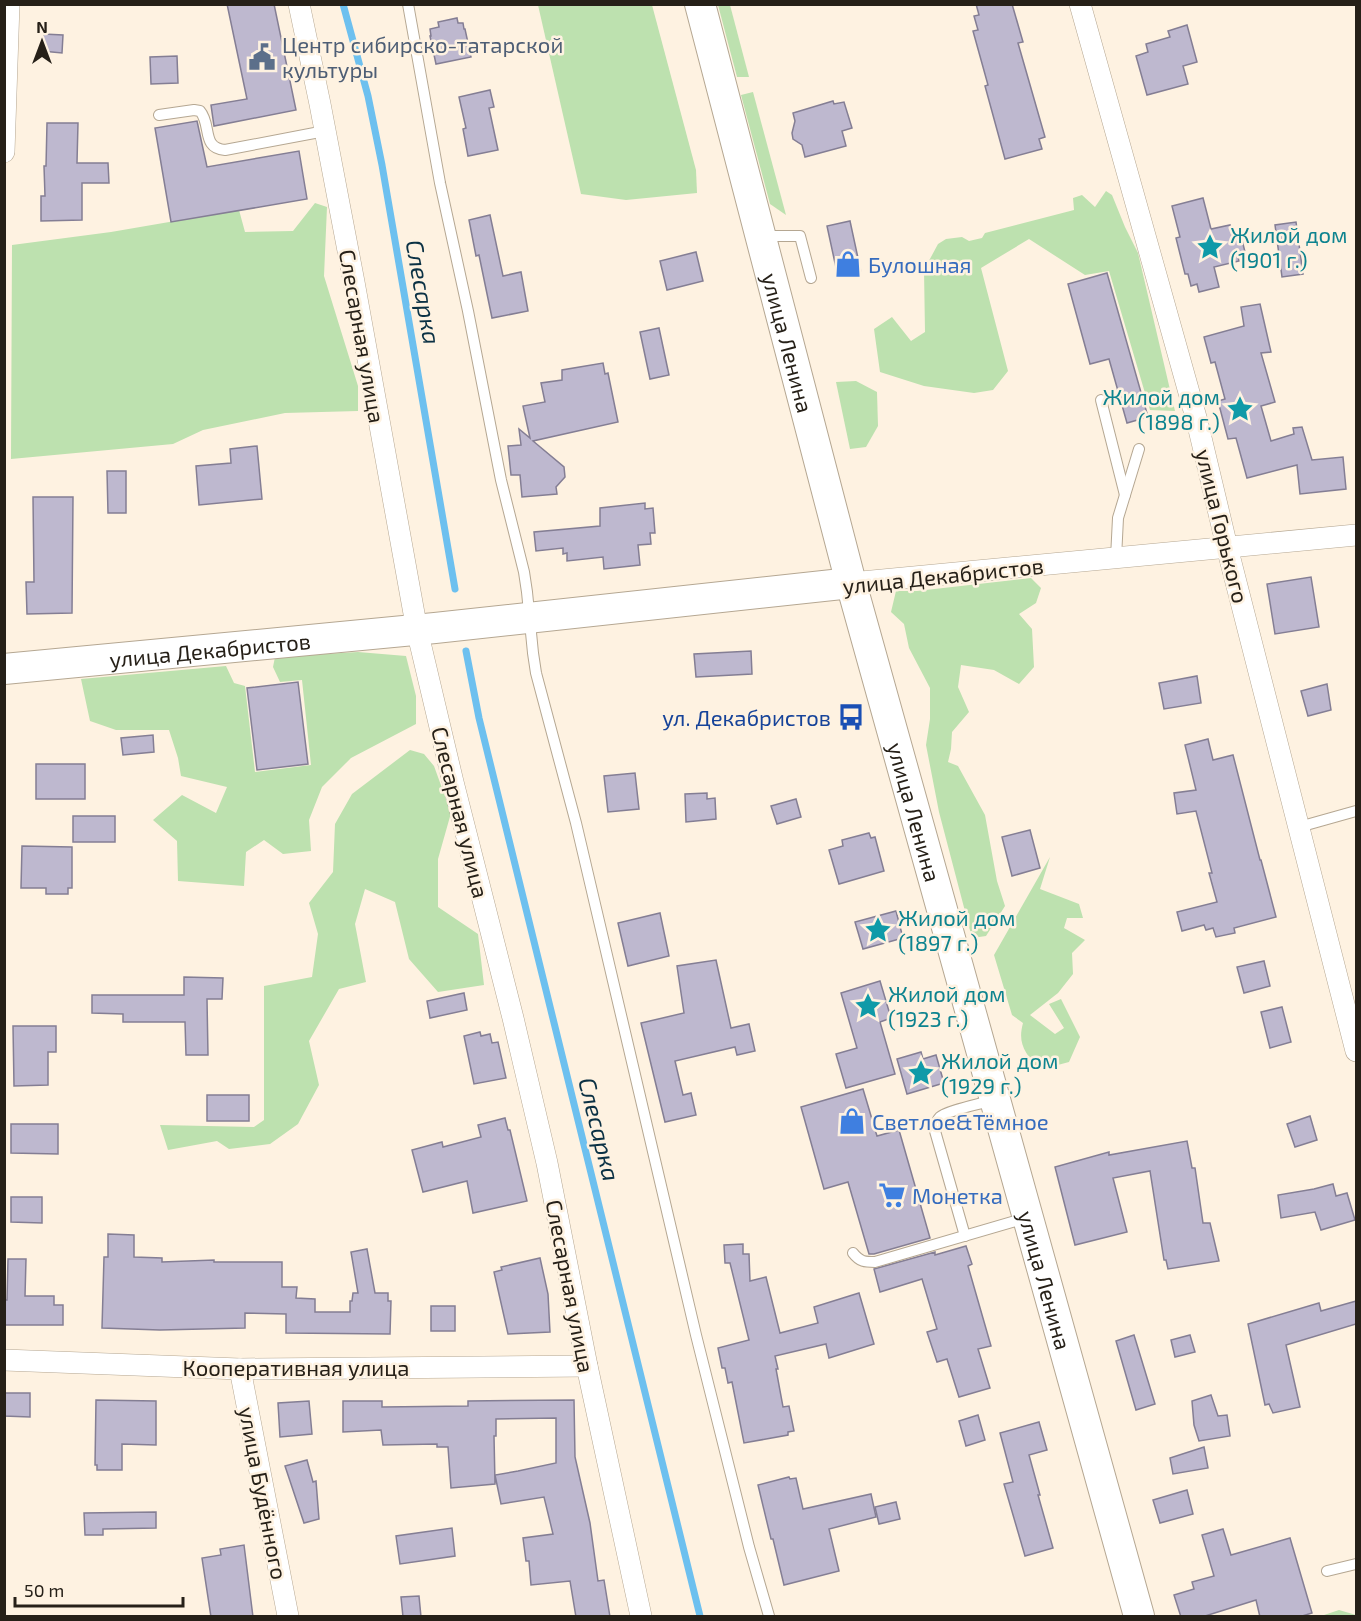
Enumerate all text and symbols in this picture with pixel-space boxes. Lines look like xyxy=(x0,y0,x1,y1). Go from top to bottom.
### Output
north arrow xyxy=(12,12,72,72)
text: N xyxy=(36,17,48,36)
place label: Центр сибирско-татарской культуры xyxy=(282,31,563,83)
public building icon: Центр сибирско-татарской культуры xyxy=(247,42,277,72)
place label: Жилой дом (1901 г.) xyxy=(1230,221,1347,272)
place icon: Жилой дом (1901 г.) xyxy=(1195,232,1225,262)
water label: Слесарка xyxy=(401,237,447,347)
street label: Слесарная улица xyxy=(334,247,391,425)
shop icon: Булошная xyxy=(833,249,863,279)
place label: Булошная xyxy=(868,251,972,278)
street label: улица Ленина xyxy=(757,270,819,415)
place label: Жилой дом (1898 г.) xyxy=(1103,383,1220,434)
place icon: Жилой дом (1898 г.) xyxy=(1225,394,1255,424)
street label: улица Горького xyxy=(1190,446,1255,606)
street label: улица Декабристов xyxy=(841,552,1045,599)
street label: улица Декабристов xyxy=(108,627,312,673)
bus stop icon: ул. Декабристов xyxy=(836,702,866,732)
place label: ул. Декабристов xyxy=(662,704,831,731)
street label: Слесарная улица xyxy=(426,724,495,901)
street label: улица Ленина xyxy=(882,739,947,884)
place label: Жилой дом (1897 г.) xyxy=(898,904,1015,955)
place icon: Жилой дом (1897 г.) xyxy=(863,915,893,945)
place label: Жилой дом (1923 г.) xyxy=(888,980,1005,1031)
place icon: Жилой дом (1923 г.) xyxy=(853,991,883,1021)
place label: Жилой дом (1929 г.) xyxy=(941,1047,1058,1098)
place icon: Жилой дом (1929 г.) xyxy=(906,1058,936,1088)
water label: Слесарка xyxy=(573,1074,627,1184)
shop icon: Светлое&Тёмное xyxy=(837,1106,867,1136)
place label: Светлое&Тёмное xyxy=(872,1108,1049,1134)
supermarket icon: Монетка xyxy=(877,1180,907,1210)
place label: Монетка xyxy=(912,1182,1003,1208)
street label: Слесарная улица xyxy=(540,1197,601,1375)
street label: улица Ленина xyxy=(1013,1208,1077,1353)
street label: Кооперативная улица xyxy=(183,1354,409,1381)
street label: улица Будённого xyxy=(234,1404,294,1582)
scale bar xyxy=(15,1570,183,1608)
text: 50 m xyxy=(24,1579,64,1601)

